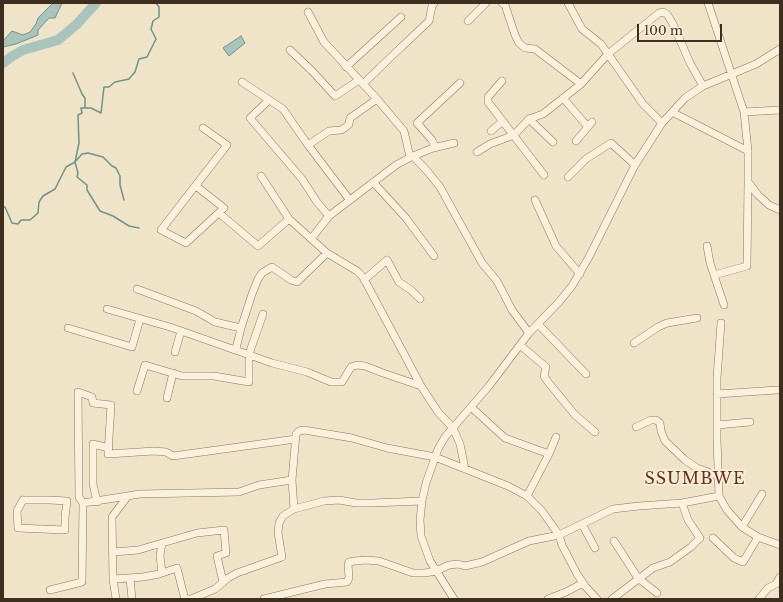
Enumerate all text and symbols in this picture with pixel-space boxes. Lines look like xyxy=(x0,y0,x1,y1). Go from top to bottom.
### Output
scale bar xyxy=(639,16,724,42)
text: 100 m xyxy=(644,23,683,38)
district label: SSUMBWE xyxy=(644,469,746,489)

